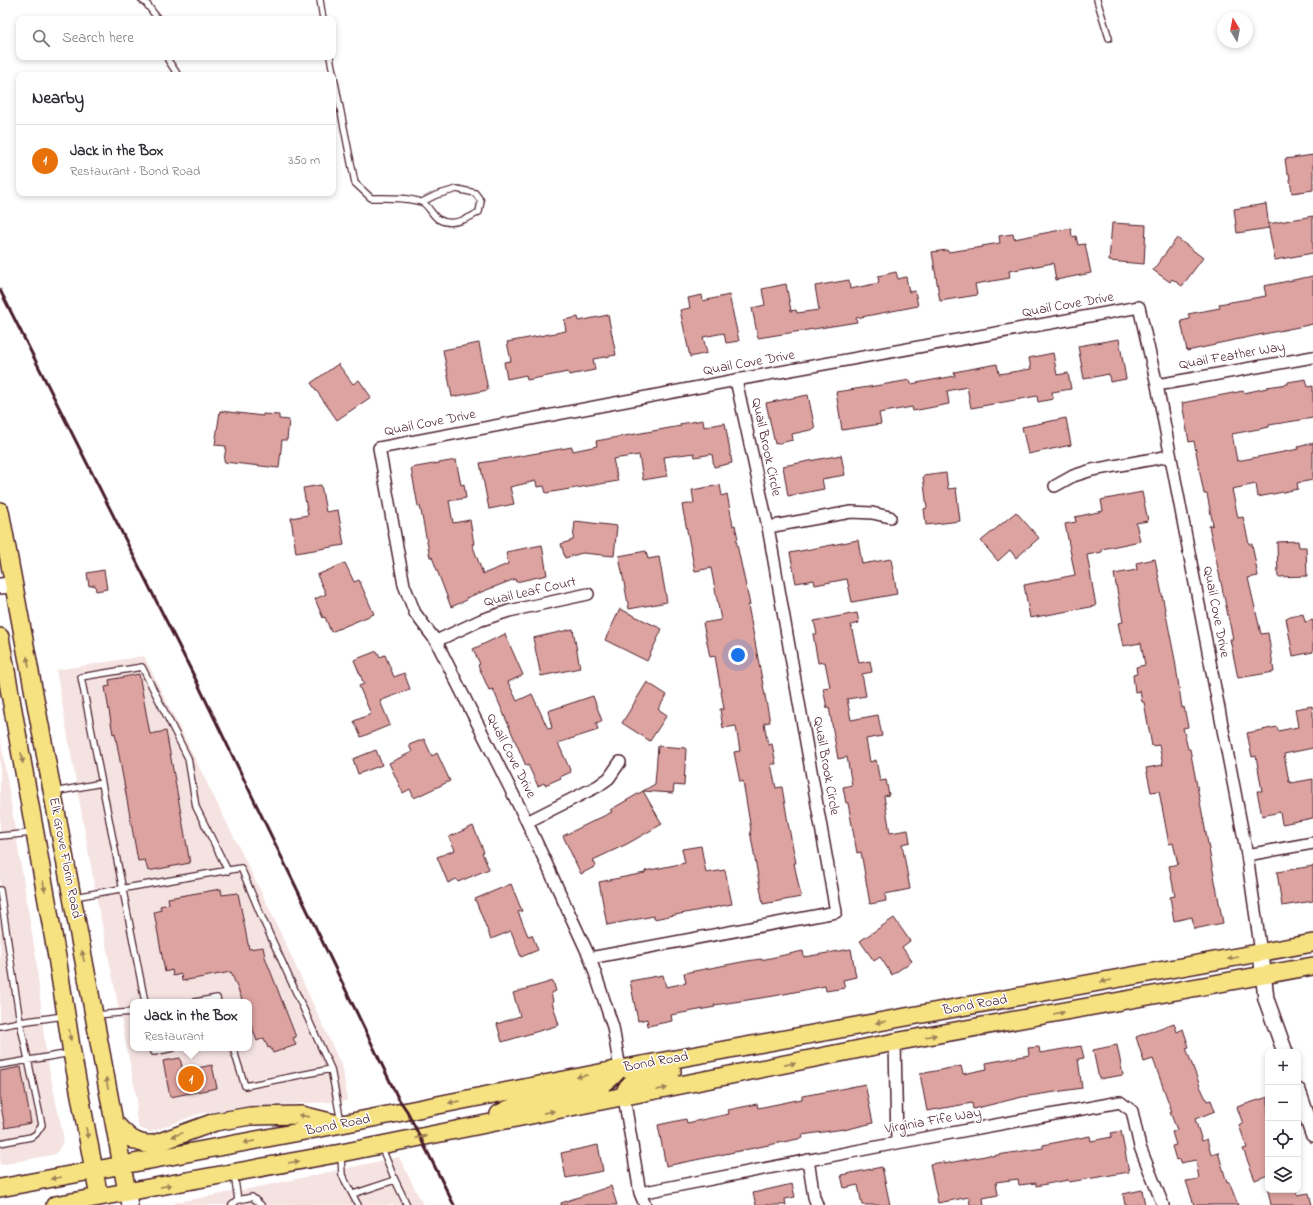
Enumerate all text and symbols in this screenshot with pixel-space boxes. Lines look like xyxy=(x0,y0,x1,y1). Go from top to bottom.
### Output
north arrow xyxy=(1217,12,1253,48)
search box xyxy=(16,16,336,60)
icon: search xyxy=(30,27,52,49)
text: Search here xyxy=(62,27,134,49)
text: Nearby xyxy=(32,86,84,111)
text: Jack in the Box xyxy=(70,140,164,162)
text: 1 xyxy=(43,151,47,170)
text: 350 m xyxy=(288,151,320,170)
text: Restaurant · Bond Road xyxy=(70,162,200,181)
street label: Quail Cove Drive xyxy=(1021,286,1116,323)
street label: Quail Feather Way xyxy=(1177,336,1287,377)
street label: Quail Cove Drive xyxy=(702,344,797,381)
street label: Quail Brook Circle xyxy=(745,396,787,499)
street label: Quail Cove Drive xyxy=(382,404,478,442)
street label: Quail Cove Drive xyxy=(1197,564,1235,660)
street label: Quail Leaf Court xyxy=(482,571,578,613)
your location xyxy=(728,645,748,665)
one-way arrow xyxy=(24,656,30,668)
street label: Quail Cove Drive xyxy=(481,710,542,803)
street label: Quail Brook Circle xyxy=(807,715,845,818)
one-way arrow xyxy=(19,752,25,764)
street label: Elk Grove Florin Road xyxy=(43,796,87,920)
one-way arrow xyxy=(42,880,48,892)
one-way arrow xyxy=(80,949,86,962)
one-way arrow xyxy=(1227,955,1240,961)
one-way arrow xyxy=(1099,978,1112,984)
street label: Bond Road xyxy=(940,989,1009,1021)
popup xyxy=(130,999,252,1051)
text: Jack in the Box xyxy=(144,1005,238,1027)
one-way arrow xyxy=(1053,1009,1065,1015)
one-way arrow xyxy=(875,1019,887,1025)
text: Restaurant xyxy=(144,1027,205,1046)
one-way arrow xyxy=(67,1029,73,1041)
one-way arrow xyxy=(925,1033,937,1039)
street label: Bond Road xyxy=(621,1046,690,1078)
map controls xyxy=(1265,1049,1301,1193)
button: + xyxy=(1265,1049,1301,1085)
one-way arrow xyxy=(784,1060,796,1066)
pin: 1 xyxy=(178,1064,204,1094)
one-way arrow xyxy=(576,1074,588,1080)
one-way arrow xyxy=(104,1077,110,1089)
button: − xyxy=(1265,1085,1301,1121)
one-way arrow xyxy=(656,1086,668,1092)
one-way arrow xyxy=(448,1099,460,1105)
street label: Virginia Fife Way xyxy=(882,1102,983,1141)
street label: Bond Road xyxy=(303,1108,372,1142)
one-way arrow xyxy=(543,1109,555,1115)
one-way arrow xyxy=(298,1113,310,1119)
button: locate xyxy=(1265,1121,1301,1157)
one-way arrow xyxy=(85,1127,91,1139)
one-way arrow xyxy=(170,1133,182,1139)
one-way arrow xyxy=(415,1134,427,1140)
one-way arrow xyxy=(242,1139,255,1145)
button: layers xyxy=(1265,1157,1301,1193)
one-way arrow xyxy=(287,1159,300,1165)
one-way arrow xyxy=(50,1175,62,1181)
one-way arrow xyxy=(160,1182,172,1188)

